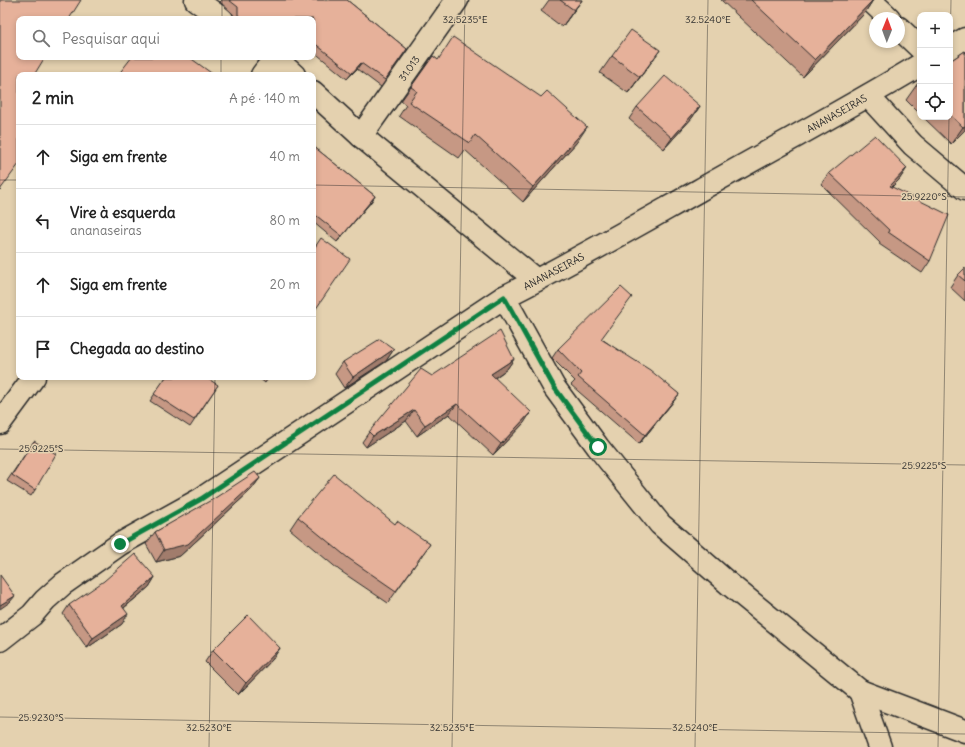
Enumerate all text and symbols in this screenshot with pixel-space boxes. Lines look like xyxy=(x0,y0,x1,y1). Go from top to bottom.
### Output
north arrow xyxy=(869,12,905,48)
map controls xyxy=(917,12,953,120)
button: + xyxy=(917,12,953,48)
text: 32.5235°E xyxy=(442,13,488,26)
text: 32.5240°E xyxy=(685,13,731,26)
search box xyxy=(16,16,316,60)
icon: search xyxy=(30,27,52,49)
text: Pesquisar aqui xyxy=(62,29,160,48)
button: − xyxy=(917,48,953,84)
street label: 31.013 xyxy=(396,53,422,83)
button: locate xyxy=(917,84,953,120)
text: 2 min xyxy=(32,87,74,109)
text: A pé · 140 m xyxy=(229,90,300,107)
street label: ANANASEIRAS xyxy=(804,91,870,136)
icon: ahead xyxy=(32,146,54,168)
text: Siga em frente xyxy=(70,147,167,166)
text: 40 m xyxy=(269,148,300,165)
text: 25.9220°S xyxy=(901,190,947,203)
text: Vire à esquerda xyxy=(70,203,176,222)
icon: left xyxy=(32,210,54,232)
text: 80 m xyxy=(269,212,300,229)
text: ananaseiras xyxy=(70,222,142,239)
street label: ANANASEIRAS xyxy=(521,249,587,293)
icon: ahead xyxy=(32,274,54,296)
text: Siga em frente xyxy=(70,275,167,294)
text: 20 m xyxy=(270,276,300,293)
icon: arrive xyxy=(32,338,54,360)
text: Chegada ao destino xyxy=(70,339,204,358)
route start xyxy=(589,438,607,456)
text: 25.9225°S xyxy=(19,442,64,455)
text: 25.9225°S xyxy=(902,459,947,472)
route end xyxy=(111,535,129,553)
text: 25.9230°S xyxy=(18,711,64,724)
text: 32.5230°E xyxy=(186,721,232,734)
text: 32.5235°E xyxy=(429,721,475,734)
text: 32.5240°E xyxy=(672,721,718,734)

